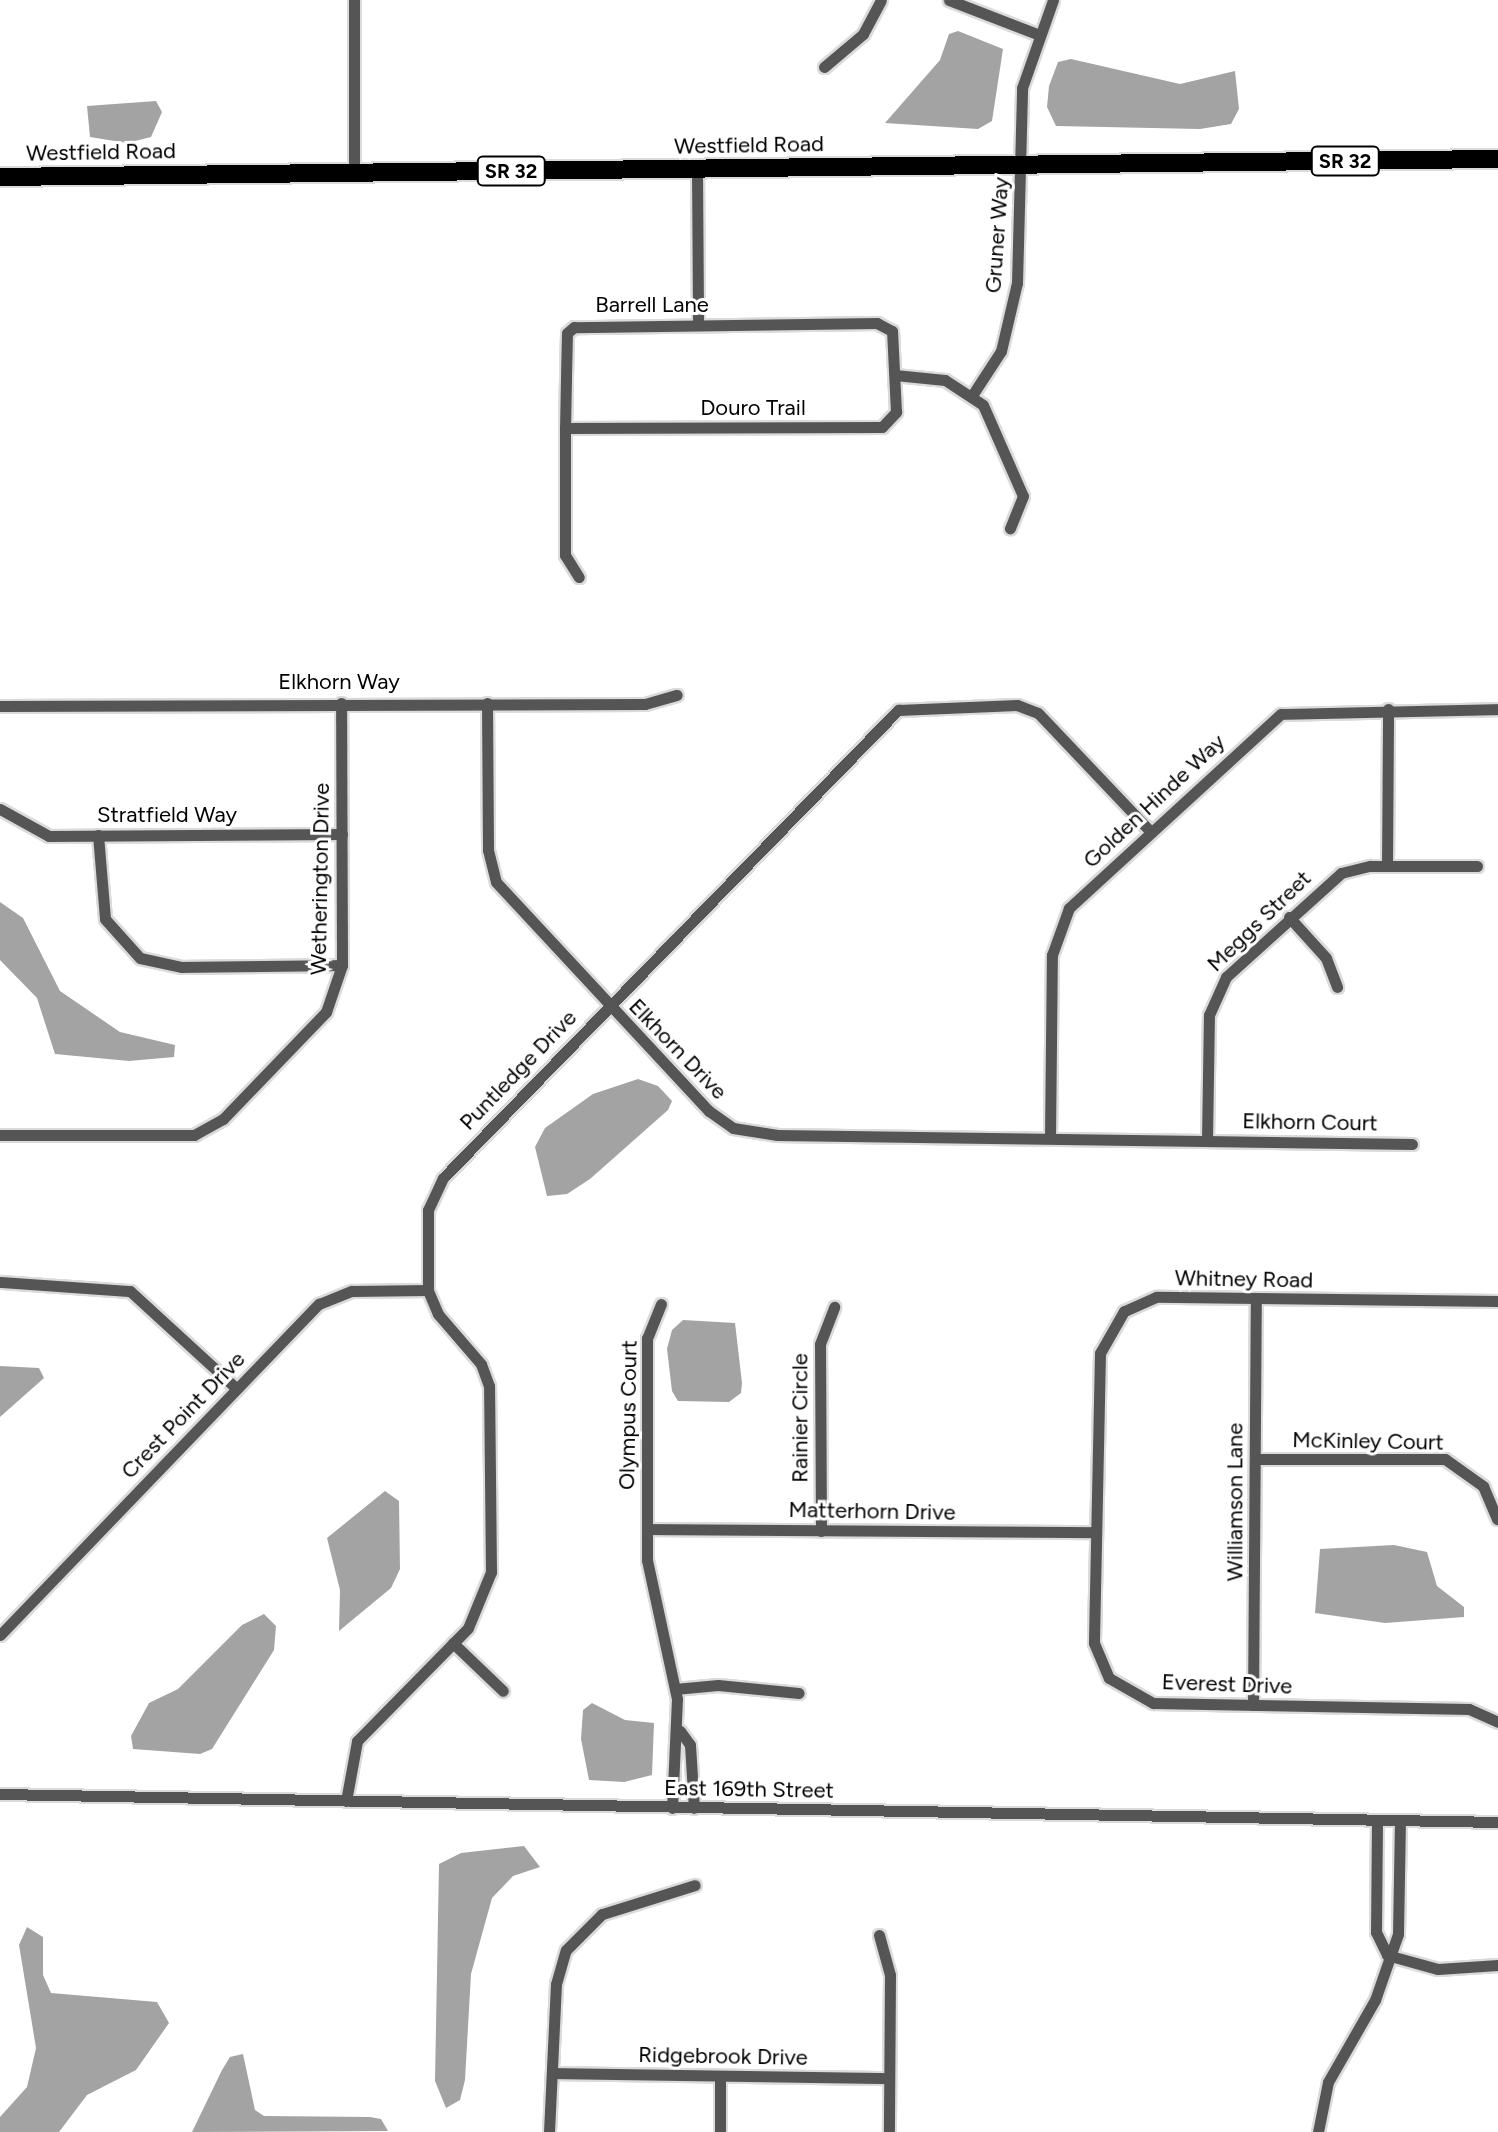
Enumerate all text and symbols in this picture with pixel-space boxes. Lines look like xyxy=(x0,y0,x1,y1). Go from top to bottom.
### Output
street label: Westfield Road xyxy=(674,130,824,160)
street label: Westfield Road xyxy=(26,137,176,167)
road number: SR 32 xyxy=(1309,145,1381,177)
road number: SR 32 xyxy=(475,155,547,187)
street label: Gruner Way xyxy=(980,176,1014,294)
street label: Barrell Lane xyxy=(595,292,709,318)
street label: Douro Trail xyxy=(700,395,806,421)
street label: Elkhorn Way xyxy=(278,669,400,695)
street label: Golden Hinde Way xyxy=(1078,729,1230,873)
street label: Wetherington Drive xyxy=(305,783,335,975)
street label: Stratfield Way xyxy=(97,802,237,828)
street label: Meggs Street xyxy=(1202,865,1316,977)
street label: Elkhorn Drive xyxy=(623,993,733,1105)
street label: Puntledge Drive xyxy=(454,1005,582,1135)
street label: Elkhorn Court xyxy=(1242,1108,1378,1136)
street label: Whitney Road xyxy=(1175,1265,1313,1293)
street label: Olympus Court xyxy=(613,1340,643,1490)
street label: Crest Point Drive xyxy=(116,1346,250,1484)
street label: Rainier Circle xyxy=(787,1353,813,1483)
street label: Williamson Lane xyxy=(1222,1423,1248,1581)
street label: McKinley Court xyxy=(1292,1426,1444,1456)
street label: Matterhorn Drive xyxy=(788,1496,956,1526)
street label: Everest Drive xyxy=(1161,1669,1293,1699)
street label: East 169th Street xyxy=(664,1774,834,1804)
street label: Ridgebrook Drive xyxy=(638,2041,808,2071)

